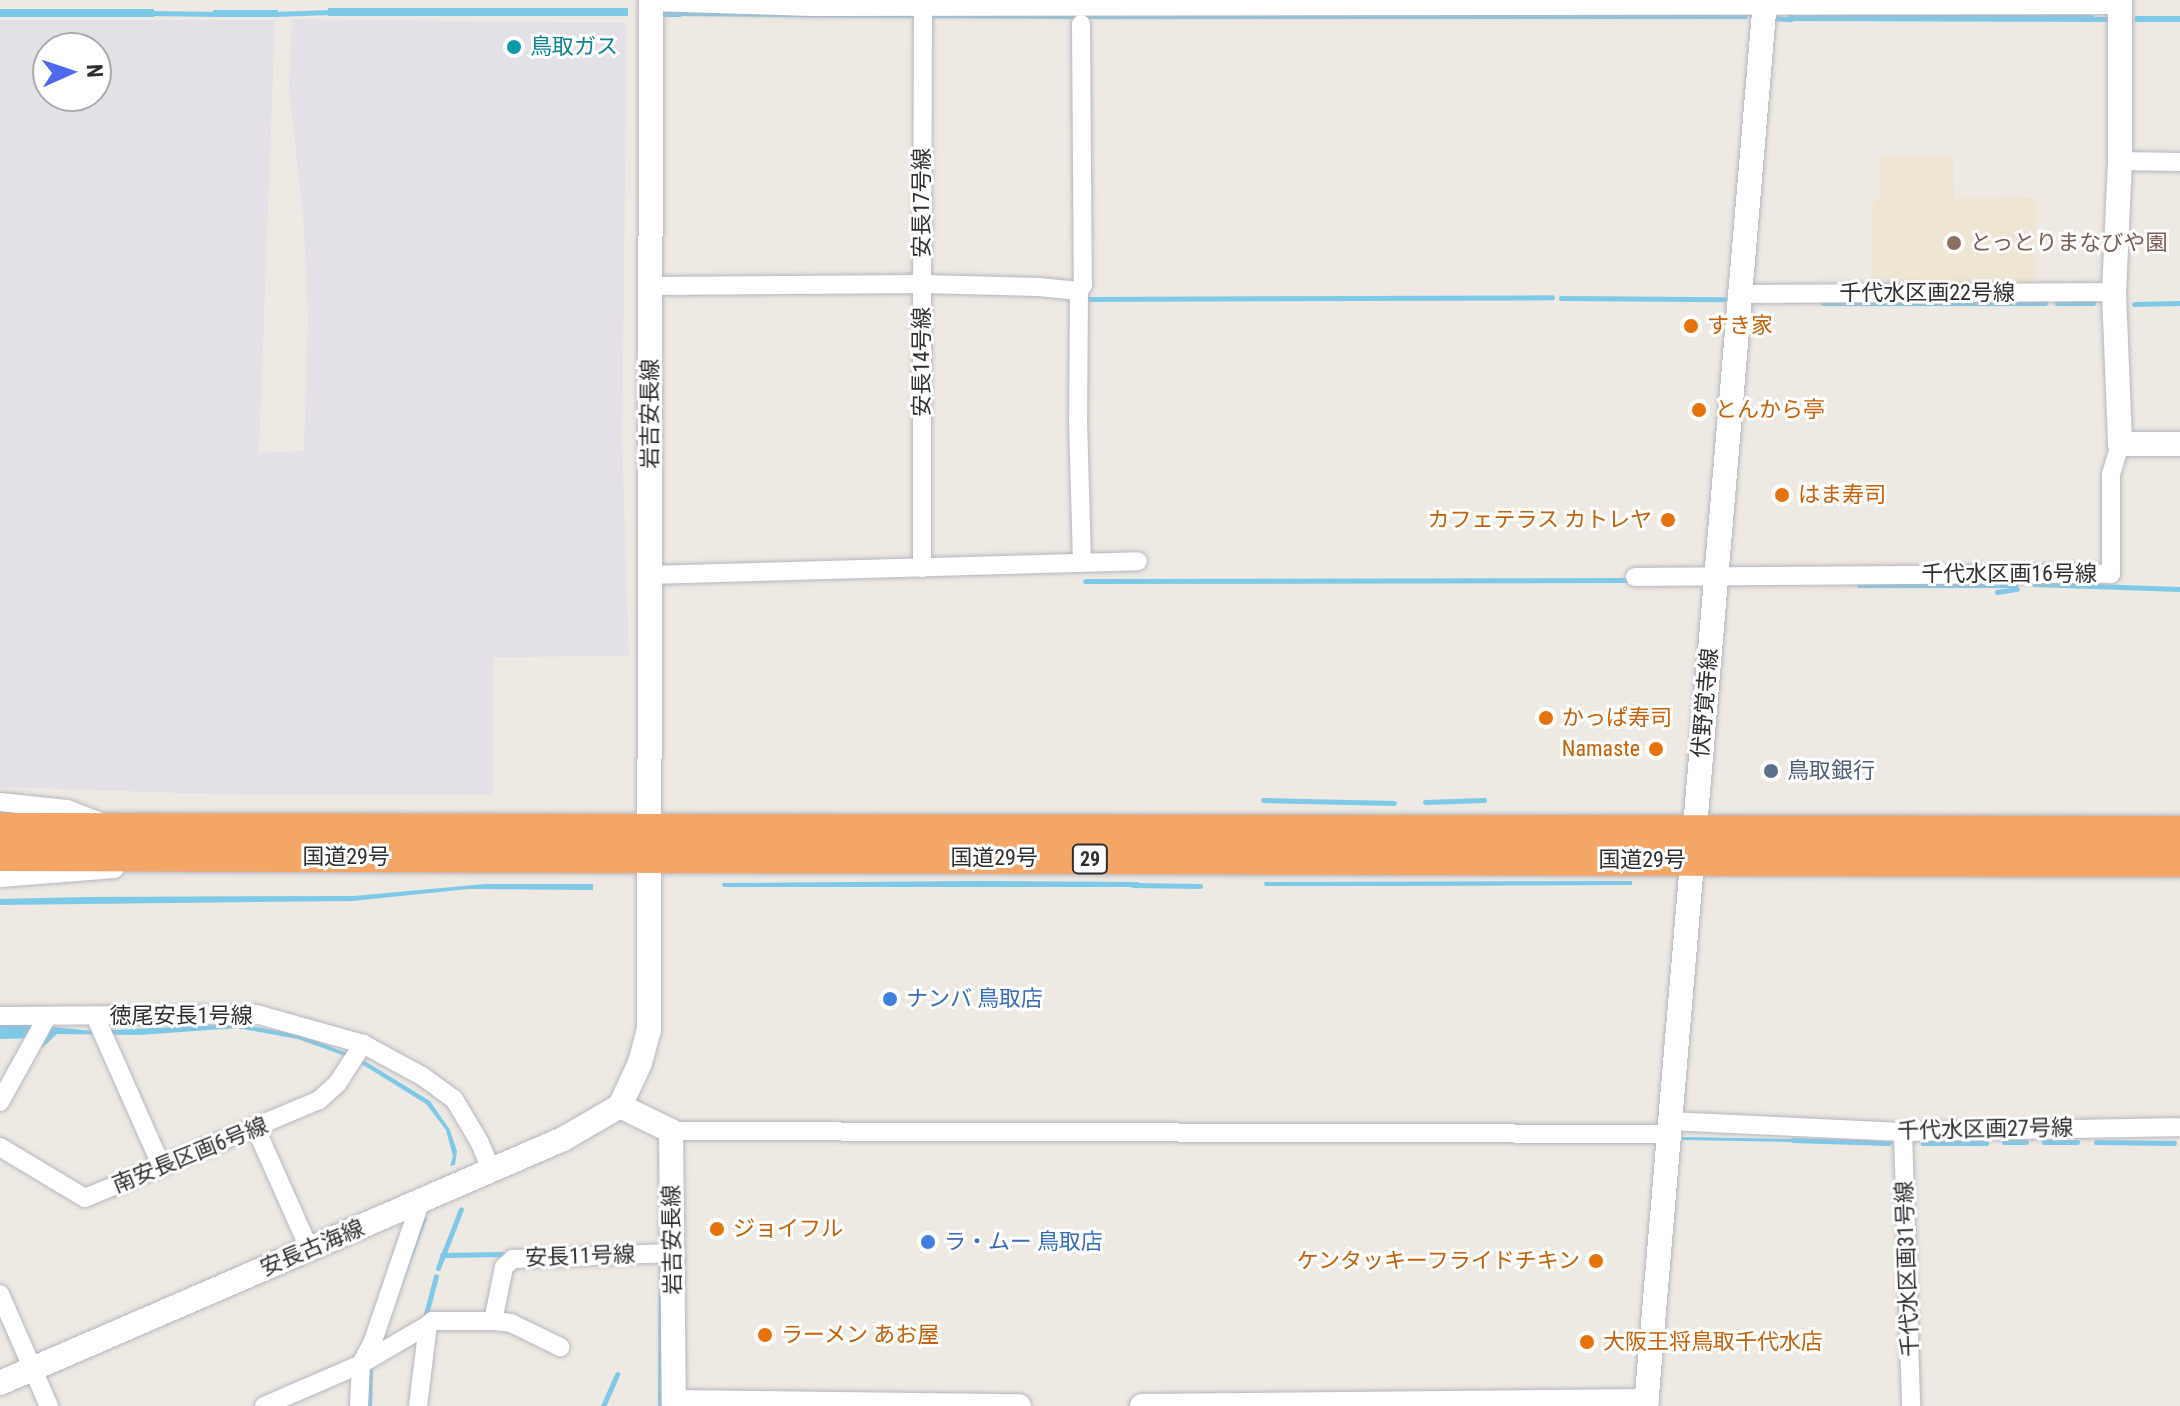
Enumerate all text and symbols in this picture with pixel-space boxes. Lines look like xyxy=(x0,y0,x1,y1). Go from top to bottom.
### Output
north arrow xyxy=(32,32,112,112)
place label: 鳥取ガス xyxy=(530,34,618,60)
marker: 鳥取ガス xyxy=(505,38,523,56)
text: N xyxy=(82,63,107,78)
street label: 安長17号線 xyxy=(909,148,935,258)
place label: とっとりまなびや園 xyxy=(1970,230,2168,256)
marker: とっとりまなびや園 xyxy=(1945,234,1963,252)
street label: 千代水区画22号線 xyxy=(1839,280,2015,306)
street label: 安長14号線 xyxy=(909,307,935,417)
place label: すき家 xyxy=(1707,313,1773,339)
marker: すき家 xyxy=(1682,317,1700,335)
street label: 岩吉安長線 xyxy=(637,359,663,469)
place label: とんから亭 xyxy=(1715,397,1825,423)
marker: とんから亭 xyxy=(1690,401,1708,419)
place label: はま寿司 xyxy=(1798,482,1886,508)
marker: はま寿司 xyxy=(1773,486,1791,504)
place label: カフェテラス カトレヤ xyxy=(1427,507,1652,533)
marker: カフェテラス カトレヤ xyxy=(1659,511,1677,529)
street label: 千代水区画16号線 xyxy=(1921,561,2097,587)
street label: 伏野覚寺線 xyxy=(1687,647,1723,759)
place label: かっぱ寿司 xyxy=(1562,705,1672,731)
marker: かっぱ寿司 xyxy=(1537,709,1555,727)
place label: Namaste xyxy=(1562,736,1640,762)
marker: Namaste xyxy=(1647,740,1665,758)
place label: 鳥取銀行 xyxy=(1787,758,1875,784)
marker: 鳥取銀行 xyxy=(1762,762,1780,780)
road number: 29 xyxy=(1070,843,1110,875)
street label: 国道29号 xyxy=(302,844,390,870)
street label: 国道29号 xyxy=(950,845,1038,871)
street label: 国道29号 xyxy=(1598,847,1686,873)
place label: ナンバ 鳥取店 xyxy=(906,986,1043,1012)
marker: ナンバ 鳥取店 xyxy=(881,990,899,1008)
street label: 徳尾安長1号線 xyxy=(110,1003,252,1029)
street label: 南安長区画6号線 xyxy=(109,1112,271,1198)
street label: 千代水区画27号線 xyxy=(1897,1114,2073,1144)
street label: 千代水区画31号線 xyxy=(1891,1181,1923,1357)
street label: 岩吉安長線 xyxy=(658,1185,686,1295)
street label: 安長古海線 xyxy=(256,1214,368,1282)
place label: ジョイフル xyxy=(733,1216,843,1242)
marker: ジョイフル xyxy=(708,1220,726,1238)
place label: ラ・ムー 鳥取店 xyxy=(944,1229,1103,1255)
marker: ラ・ムー 鳥取店 xyxy=(919,1233,937,1251)
street label: 安長11号線 xyxy=(525,1241,635,1271)
place label: ケンタッキーフライドチキン xyxy=(1294,1248,1580,1274)
marker: ケンタッキーフライドチキン xyxy=(1587,1252,1605,1270)
place label: ラーメン あお屋 xyxy=(781,1322,940,1348)
marker: ラーメン あお屋 xyxy=(756,1326,774,1344)
place label: 大阪王将鳥取千代水店 xyxy=(1603,1329,1823,1355)
marker: 大阪王将鳥取千代水店 xyxy=(1578,1333,1596,1351)

